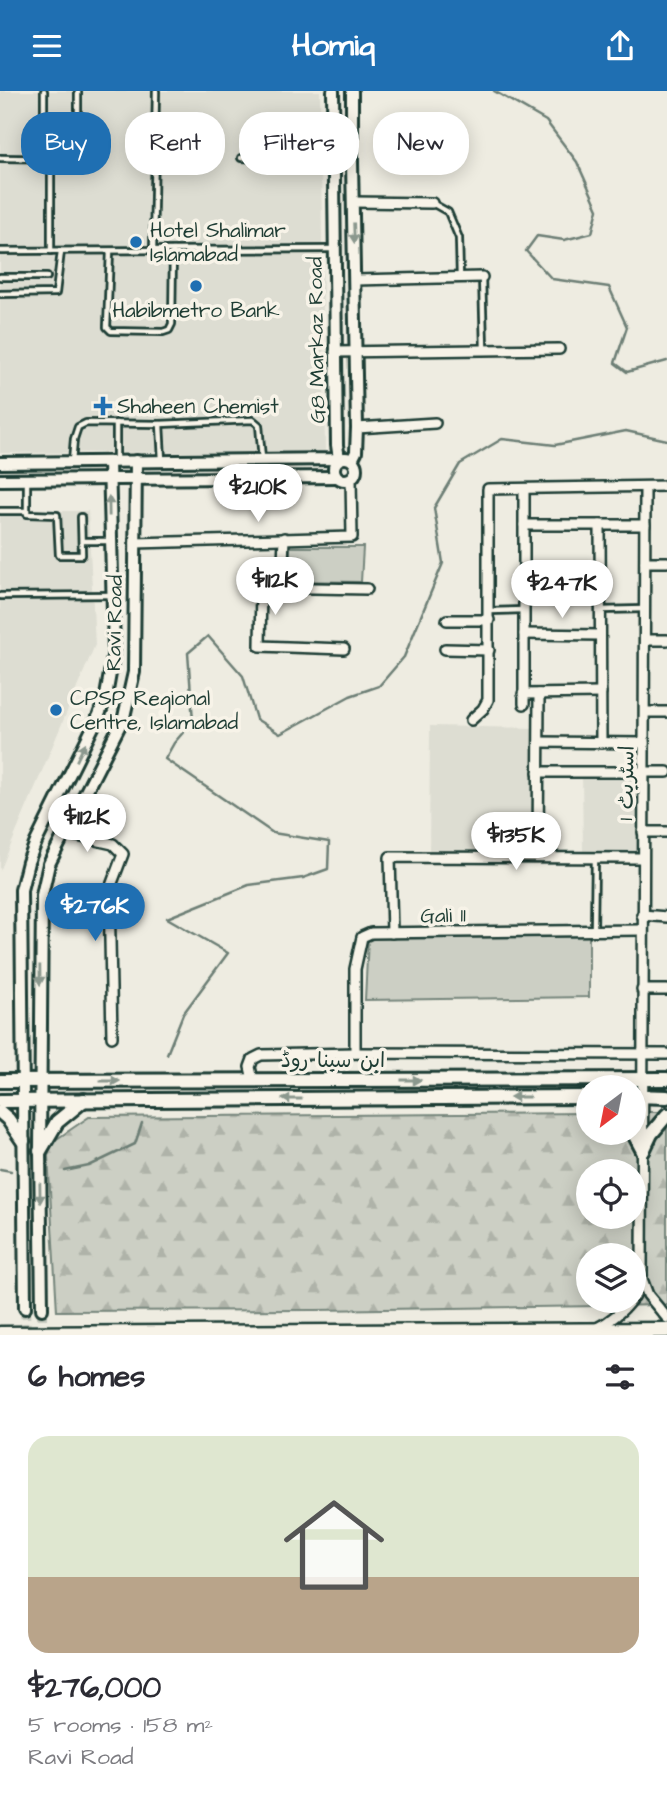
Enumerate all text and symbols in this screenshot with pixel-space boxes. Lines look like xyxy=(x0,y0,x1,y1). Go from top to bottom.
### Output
text: Homiq xyxy=(292,23,375,68)
icon: menu xyxy=(28,27,66,65)
icon: share xyxy=(601,27,639,65)
chip: Buy xyxy=(21,112,111,175)
chip: Rent xyxy=(125,112,225,175)
chip: Filters xyxy=(239,112,359,175)
chip: New xyxy=(373,112,469,175)
place label: Hotel Shalimar Islamabad xyxy=(150,216,286,269)
one-way arrow xyxy=(348,222,359,244)
marker: Hotel Shalimar Islamabad xyxy=(128,234,144,250)
street label: G8 Markaz Road xyxy=(301,256,332,424)
marker: Habibmetro Bank xyxy=(188,278,204,294)
place label: Habibmetro Bank xyxy=(112,296,280,325)
place label: Shaheen Chemist xyxy=(117,392,279,421)
marker: Shaheen Chemist xyxy=(95,398,111,414)
pin: $210K xyxy=(209,465,307,524)
text: $210K xyxy=(229,471,287,503)
one-way arrow xyxy=(103,495,115,517)
pin: $112K xyxy=(226,557,324,617)
pin: $247K xyxy=(513,561,611,620)
text: $112K xyxy=(252,564,298,596)
text: $247K xyxy=(527,567,597,599)
street label: Ravi Road xyxy=(99,574,130,671)
place label: CPSP Regional Centre, Islamabad xyxy=(70,684,239,737)
marker: CPSP Regional Centre, Islamabad xyxy=(48,702,64,718)
one-way arrow xyxy=(76,742,87,762)
street label: اسٹریٹ 1 xyxy=(611,745,642,821)
pin: $112K xyxy=(38,795,136,854)
text: $112K xyxy=(64,801,110,833)
pin: $135K xyxy=(467,813,565,872)
text: $135K xyxy=(487,819,545,851)
pin: $276K xyxy=(46,883,144,943)
text: $276K xyxy=(61,890,129,922)
street label: Gali 11 xyxy=(420,901,466,930)
one-way arrow xyxy=(34,964,46,986)
street label: ابن سینا روڈ xyxy=(281,1046,385,1075)
one-way arrow xyxy=(400,1074,422,1086)
one-way arrow xyxy=(99,1075,121,1087)
north arrow xyxy=(576,1075,646,1145)
map controls xyxy=(576,1075,646,1313)
one-way arrow xyxy=(509,1091,531,1103)
one-way arrow xyxy=(281,1093,303,1105)
button: locate xyxy=(576,1159,646,1229)
one-way arrow xyxy=(34,1182,46,1204)
button: layers xyxy=(576,1243,646,1313)
text: 6 homes xyxy=(28,1356,145,1398)
icon: filters xyxy=(601,1358,639,1396)
icon: home xyxy=(271,1482,397,1608)
text: $276,000 xyxy=(28,1667,161,1709)
text: 5 rooms · 158 m² xyxy=(28,1709,213,1741)
text: Ravi Road xyxy=(28,1741,134,1773)

